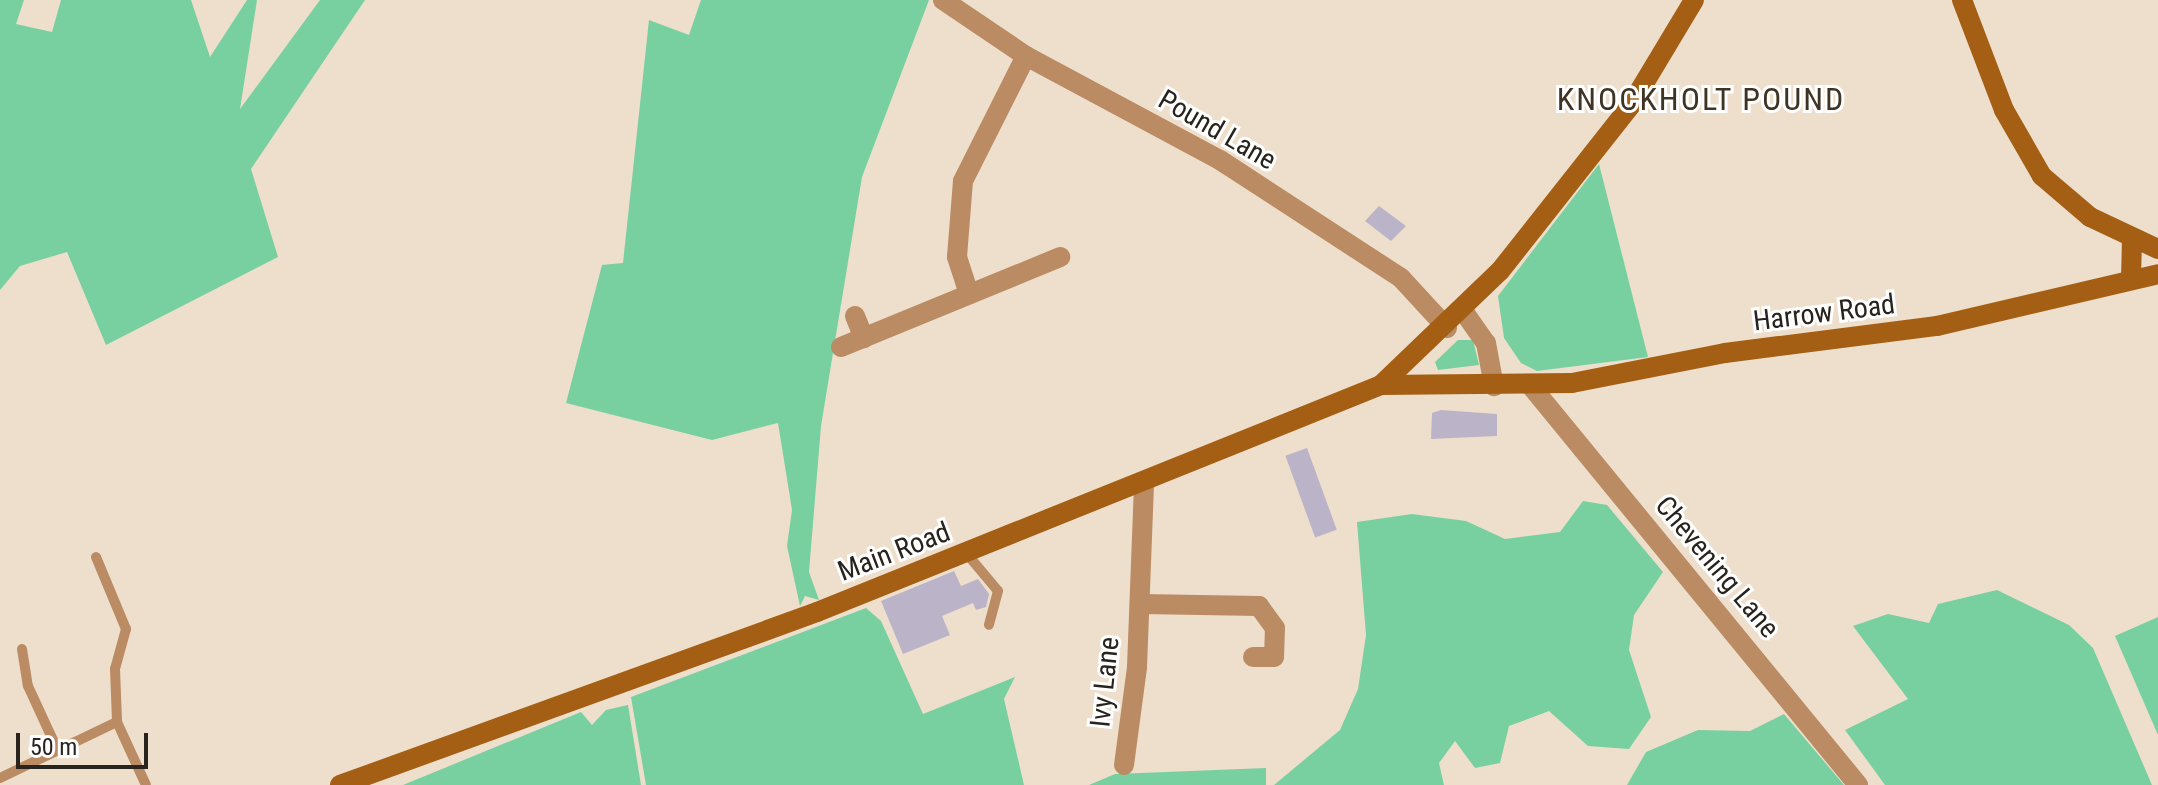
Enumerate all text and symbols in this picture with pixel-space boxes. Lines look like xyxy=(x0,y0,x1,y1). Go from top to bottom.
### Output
district label: KNOCKHOLT POUND xyxy=(1556,80,1846,118)
street label: Pound Lane xyxy=(1152,83,1282,177)
street label: Harrow Road xyxy=(1751,288,1897,338)
street label: Chevening Lane xyxy=(1648,489,1786,645)
street label: Main Road xyxy=(833,515,955,589)
street label: Ivy Lane xyxy=(1084,635,1126,729)
scale bar xyxy=(20,717,152,767)
text: 50 m xyxy=(30,733,77,761)

